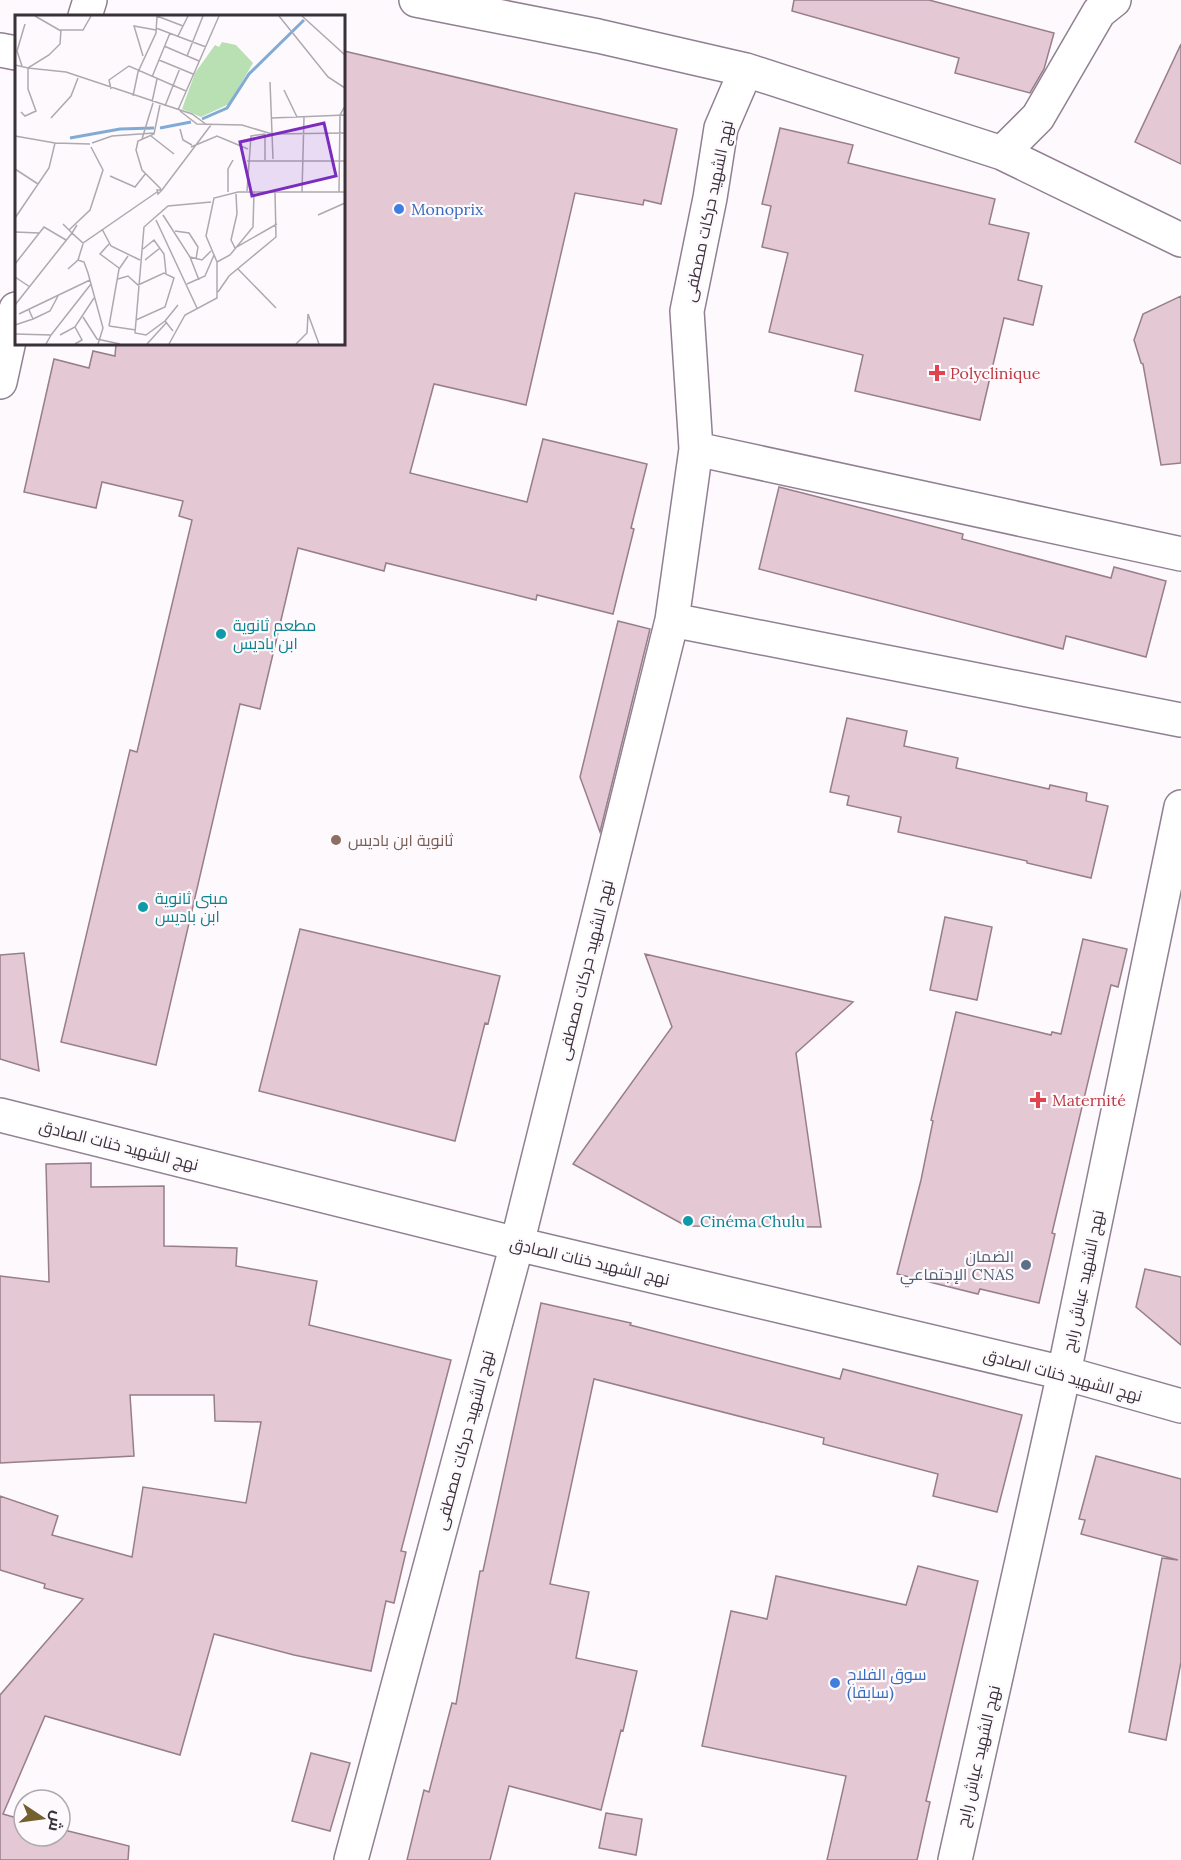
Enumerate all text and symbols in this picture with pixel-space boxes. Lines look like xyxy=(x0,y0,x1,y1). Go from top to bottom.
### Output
inset map xyxy=(15,15,345,345)
street label: نهج الشهيد حركات مصطفى xyxy=(679,118,739,304)
place label: Monoprix xyxy=(411,199,484,219)
marker: Monoprix xyxy=(392,202,406,216)
place label: Polyclinique xyxy=(950,363,1041,383)
marker: Polyclinique xyxy=(928,364,946,382)
place label: مطعم ثانوية ابن باديس xyxy=(233,615,316,654)
marker: مطعم ثانوية ابن باديس xyxy=(214,627,228,641)
place label: ثانوية ابن باديس xyxy=(348,830,454,851)
marker: ثانوية ابن باديس xyxy=(329,833,343,847)
street label: نهج الشهيد حركات مصطفى xyxy=(553,878,619,1063)
place label: مبنى ثانوية ابن باديس xyxy=(155,888,228,927)
marker: مبنى ثانوية ابن باديس xyxy=(136,900,150,914)
place label: Maternité xyxy=(1052,1090,1126,1110)
marker: Maternité xyxy=(1029,1091,1047,1109)
street label: نهج الشهيد خنات الصادق xyxy=(37,1116,201,1176)
street label: نهج الشهيد عياش رابح xyxy=(1058,1208,1110,1354)
place label: Cinéma Chulu xyxy=(700,1211,806,1231)
marker: Cinéma Chulu xyxy=(681,1214,695,1228)
street label: نهج الشهيد خنات الصادق xyxy=(508,1233,672,1291)
place label: الضمان الإجتماعي CNAS xyxy=(900,1246,1014,1288)
marker: الضمان الإجتماعي CNAS xyxy=(1019,1258,1033,1272)
street label: نهج الشهيد خنات الصادق xyxy=(981,1344,1144,1408)
street label: نهج الشهيد حركات مصطفى xyxy=(430,1348,500,1533)
place label: سوق الفلاح (سابقا) xyxy=(847,1664,926,1703)
marker: سوق الفلاح (سابقا) xyxy=(828,1676,842,1690)
street label: نهج الشهيد عياش رابح xyxy=(952,1683,1006,1829)
north arrow xyxy=(12,1788,72,1848)
text: ش xyxy=(45,1809,69,1834)

